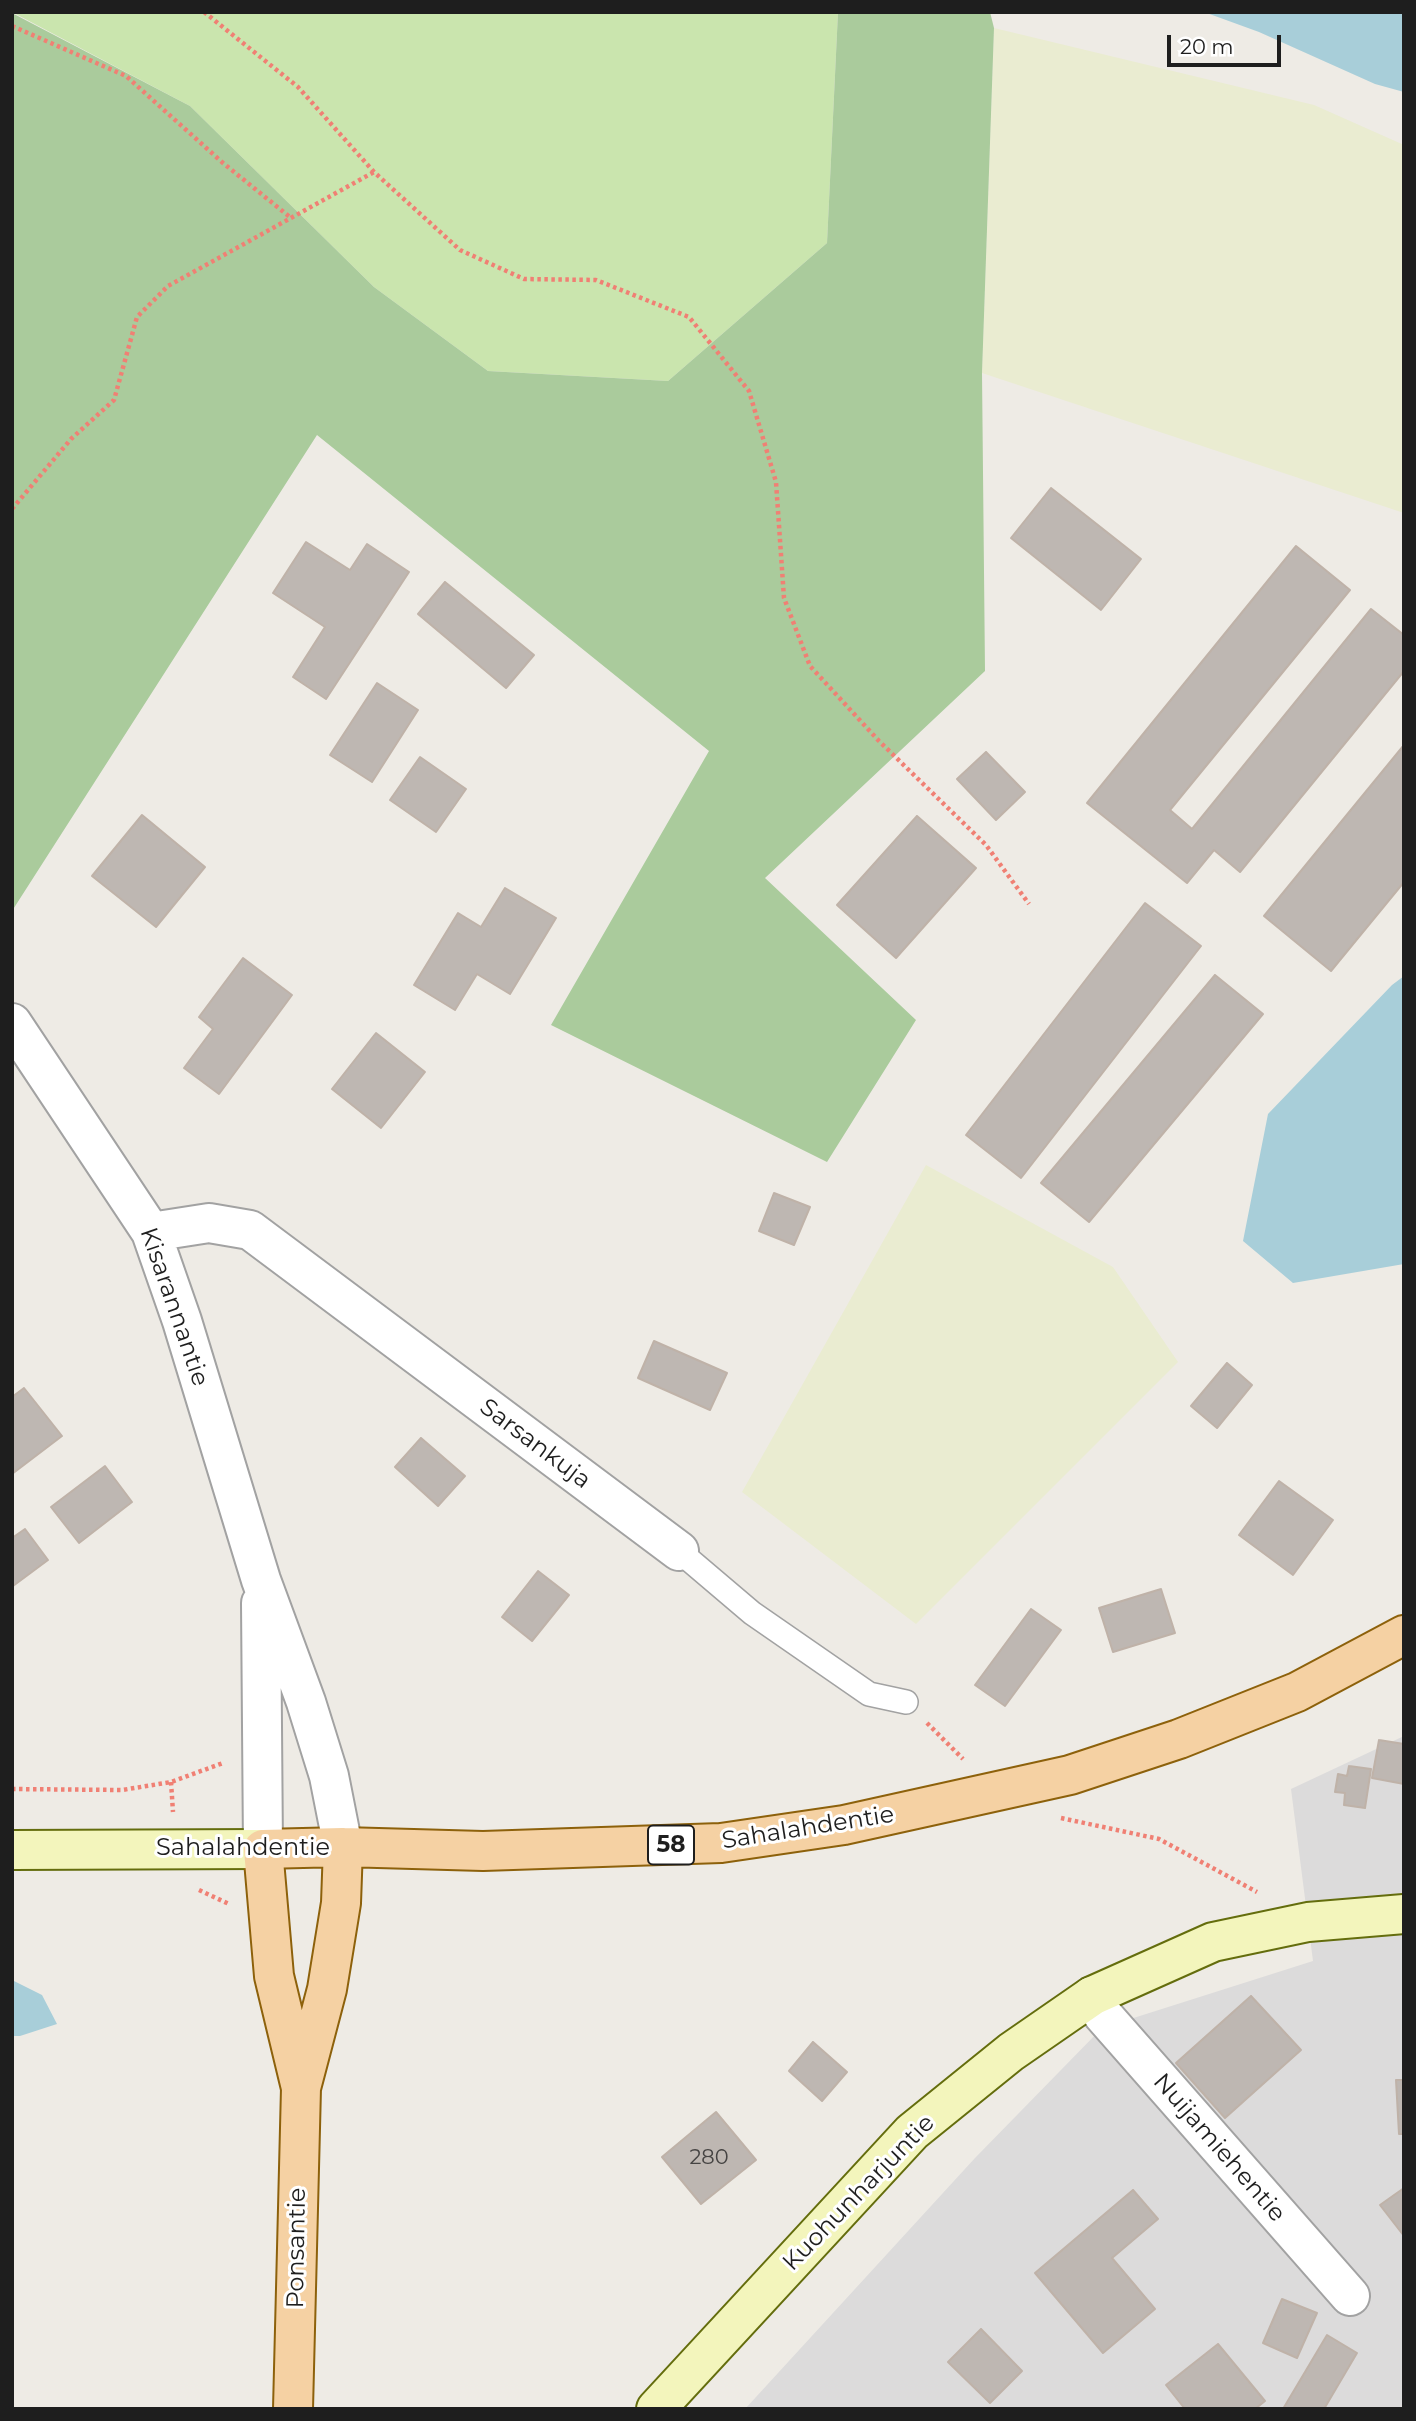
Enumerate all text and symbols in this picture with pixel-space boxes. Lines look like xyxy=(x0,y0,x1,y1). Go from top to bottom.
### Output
scale bar xyxy=(1171,21,1285,65)
text: 20 m xyxy=(1180,34,1234,59)
street label: Kisarannantie xyxy=(133,1224,215,1390)
street label: Sarsankuja xyxy=(474,1393,596,1495)
street label: Sahalahdentie xyxy=(720,1800,896,1856)
road number: 58 xyxy=(648,1826,694,1864)
street label: Sahalahdentie xyxy=(156,1834,330,1862)
street label: Nuijamiehentie xyxy=(1147,2068,1291,2228)
street label: Kuohunharjuntie xyxy=(777,2109,941,2277)
house number: 280 xyxy=(689,2145,729,2171)
street label: Ponsantie xyxy=(282,2187,312,2309)

